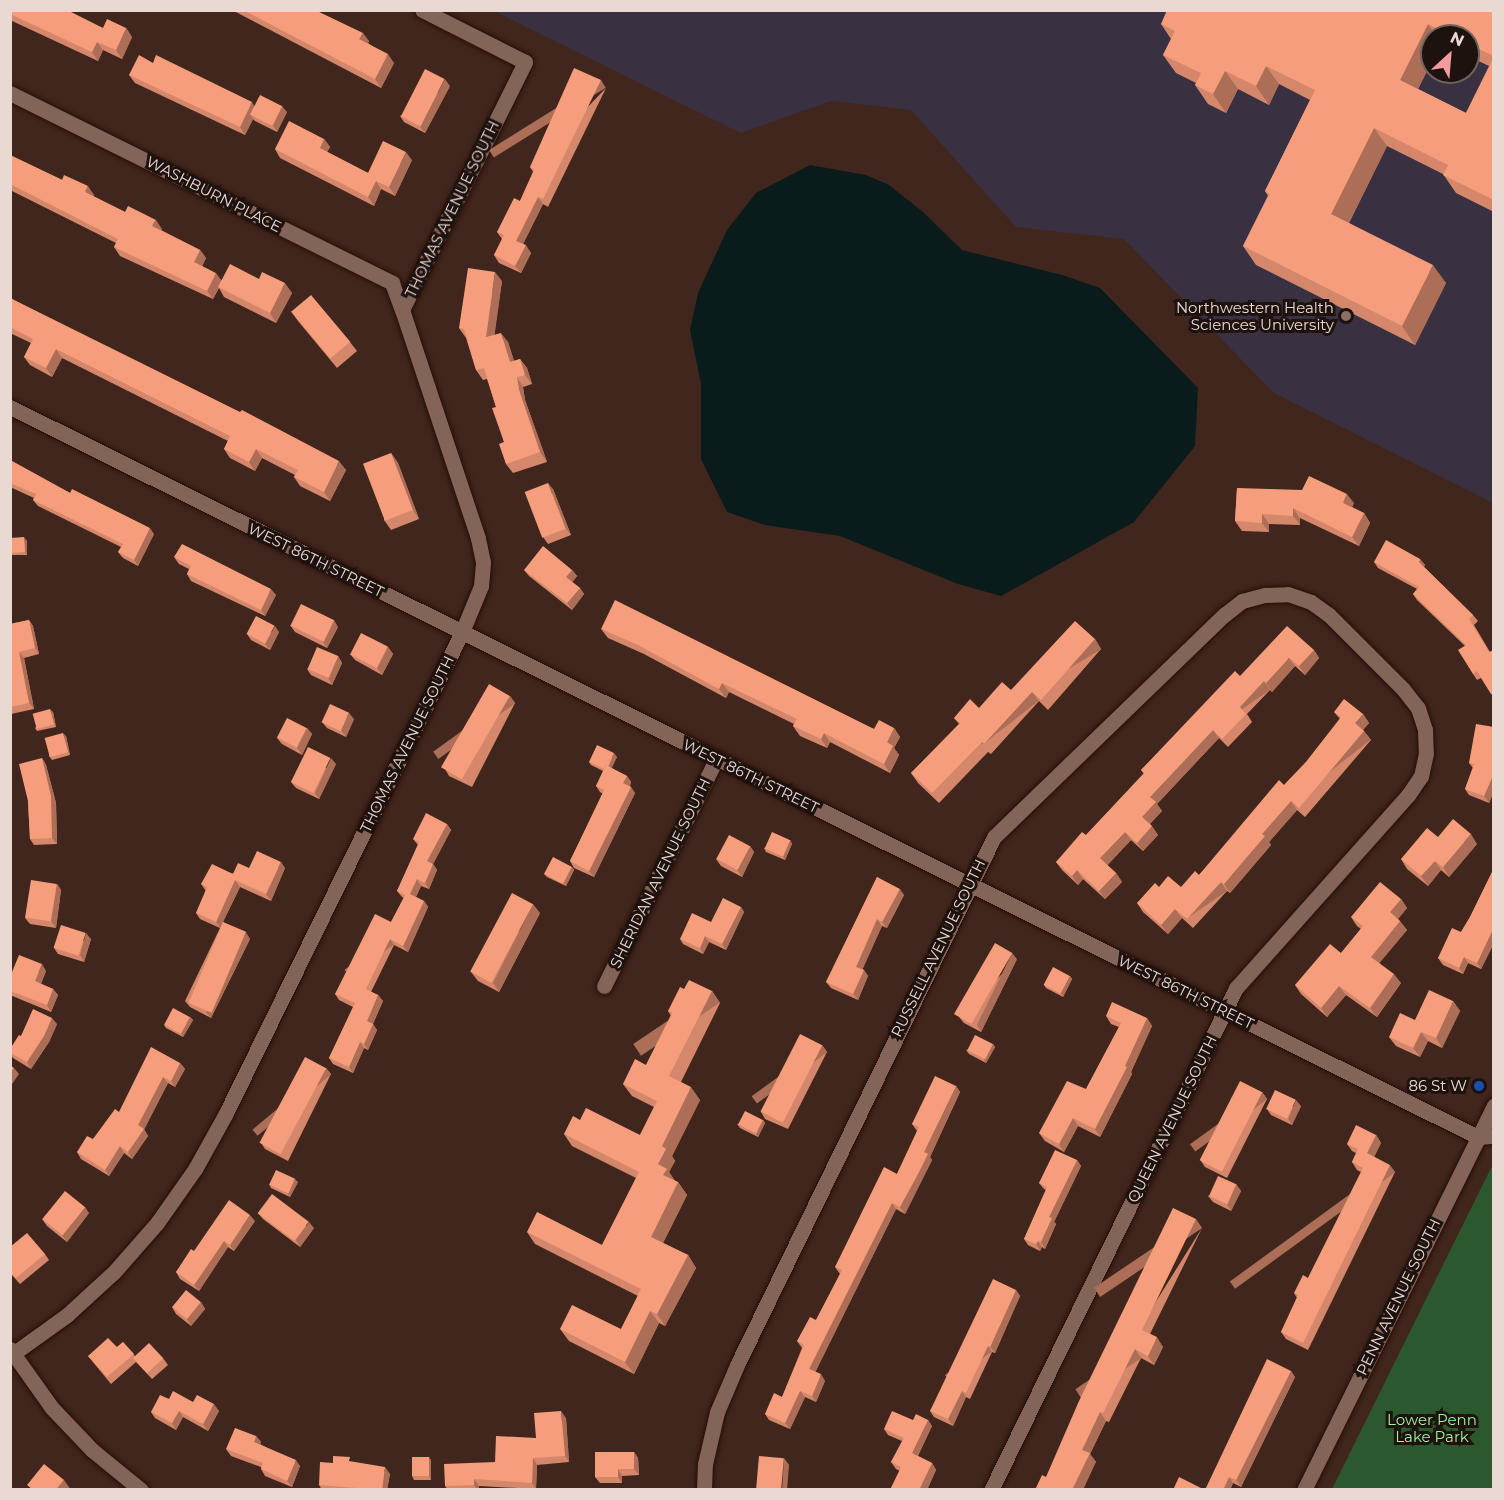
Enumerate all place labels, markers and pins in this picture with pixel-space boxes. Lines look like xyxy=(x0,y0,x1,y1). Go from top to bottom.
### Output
place label: Northwestern Health Sciences University xyxy=(1176,298,1334,333)
marker: Northwestern Health Sciences University xyxy=(1339,309,1353,323)
place label: 86 St W xyxy=(1408,1077,1467,1095)
marker: 86 St W xyxy=(1472,1079,1486,1093)

